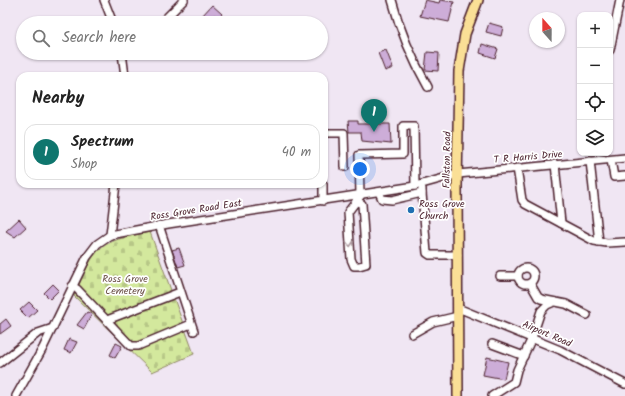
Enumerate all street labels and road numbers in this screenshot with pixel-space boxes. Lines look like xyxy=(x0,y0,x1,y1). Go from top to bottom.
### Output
street label: Fallston Road xyxy=(439,130,456,189)
street label: T R Harris Drive xyxy=(493,146,563,168)
street label: Ross Grove Road East xyxy=(149,195,243,225)
street label: Airport Road xyxy=(520,316,575,352)

